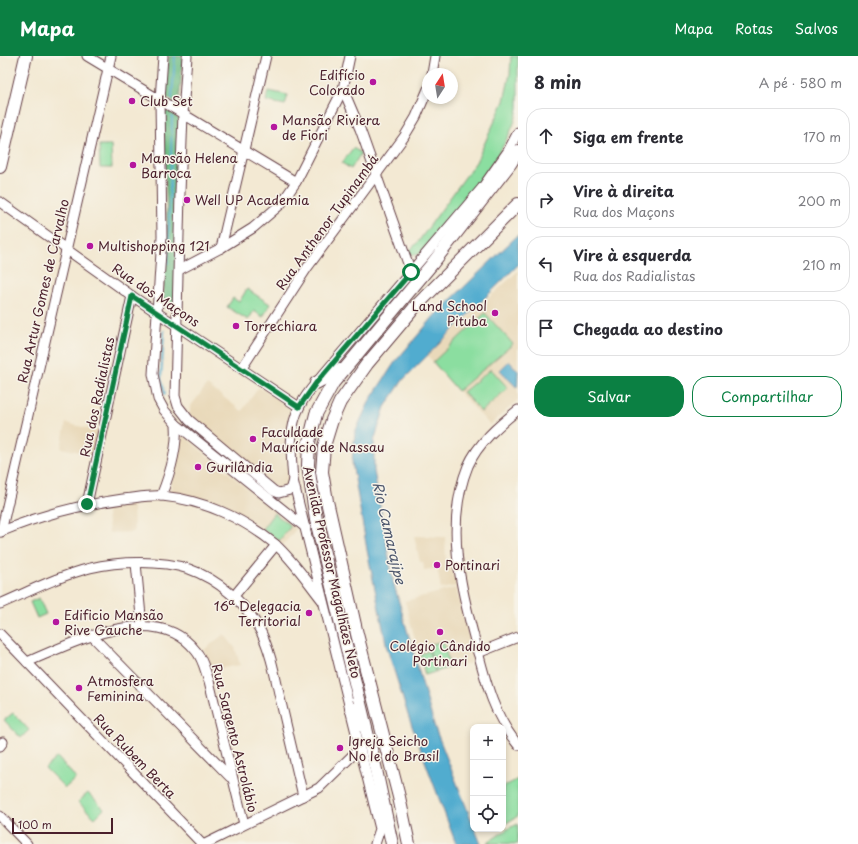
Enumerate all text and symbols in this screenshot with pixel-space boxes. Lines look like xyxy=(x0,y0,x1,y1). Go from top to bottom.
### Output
text: Mapa xyxy=(20,14,75,42)
text: Mapa xyxy=(674,18,713,39)
text: Rotas xyxy=(735,18,773,39)
text: Salvos xyxy=(795,18,838,39)
place label: Edifício Colorado xyxy=(309,65,365,99)
north arrow xyxy=(422,68,458,104)
text: 8 min xyxy=(534,69,582,95)
text: A pé · 580 m xyxy=(759,73,842,92)
marker: Edifício Colorado xyxy=(368,77,378,87)
place label: Club Set xyxy=(140,91,193,110)
marker: Club Set xyxy=(127,96,137,106)
place label: Mansão Riviera de Fiori xyxy=(282,110,381,144)
marker: Mansão Riviera de Fiori xyxy=(269,122,279,132)
icon: ahead xyxy=(535,125,557,147)
text: Siga em frente xyxy=(573,125,683,148)
text: 170 m xyxy=(803,127,841,146)
place label: Mansão Helena Barroca xyxy=(141,148,239,182)
street label: Rua Anthenor Tupinambá xyxy=(271,149,383,293)
marker: Mansão Helena Barroca xyxy=(128,160,138,170)
text: Vire à direita xyxy=(573,179,674,202)
icon: right xyxy=(535,189,557,211)
place label: Well UP Academia xyxy=(195,190,309,209)
text: 200 m xyxy=(798,191,841,210)
marker: Well UP Academia xyxy=(182,195,192,205)
street label: Rua Artur Gomes de Carvalho xyxy=(12,197,73,385)
text: Rua dos Maçons xyxy=(573,202,675,221)
place label: Multishopping 121 xyxy=(98,236,210,255)
marker: Multishopping 121 xyxy=(85,241,95,251)
text: Vire à esquerda xyxy=(573,243,692,266)
icon: left xyxy=(535,253,557,275)
text: 210 m xyxy=(802,255,841,274)
street label: Rua dos Maçons xyxy=(109,258,204,331)
route start xyxy=(402,263,420,281)
text: Rua dos Radialistas xyxy=(573,266,695,285)
place label: Land School Pituba xyxy=(412,296,488,330)
marker: Land School Pituba xyxy=(490,308,500,318)
place label: Torrechiara xyxy=(244,316,318,335)
icon: arrive xyxy=(535,317,557,339)
text: Chegada ao destino xyxy=(573,317,723,340)
marker: Torrechiara xyxy=(231,321,241,331)
street label: Rua dos Radialistas xyxy=(75,335,119,459)
button: Salvar xyxy=(534,376,684,417)
button: Compartilhar xyxy=(692,376,842,417)
place label: Faculdade Maurício de Nassau xyxy=(261,422,385,456)
marker: Faculdade Maurício de Nassau xyxy=(248,434,258,444)
place label: Gurilândia xyxy=(206,457,274,476)
marker: Gurilândia xyxy=(193,462,203,472)
street label: Avenida Professor Magalhães Neto xyxy=(299,464,366,680)
water label: Rio Camarajipe xyxy=(368,480,412,588)
route end xyxy=(78,495,96,513)
place label: Portinari xyxy=(445,555,500,574)
marker: Portinari xyxy=(432,560,442,570)
place label: 16ª Delegacia Territorial xyxy=(214,596,301,630)
place label: Edificio Mansão Rive Gauche xyxy=(64,605,164,639)
marker: 16ª Delegacia Territorial xyxy=(304,608,314,618)
marker: Edificio Mansão Rive Gauche xyxy=(51,617,61,627)
marker: Colégio Cândido Portinari xyxy=(435,627,445,637)
place label: Colégio Cândido Portinari xyxy=(389,636,491,670)
street label: Rua Sargento Astrolábio xyxy=(208,662,263,814)
place label: Atmosfera Feminina xyxy=(87,671,154,705)
marker: Atmosfera Feminina xyxy=(74,683,84,693)
street label: Rua Rubem Berta xyxy=(90,709,181,803)
map controls xyxy=(470,724,506,832)
button: + xyxy=(470,724,506,760)
place label: Igreja Seicho No Ie do Brasil xyxy=(348,731,439,765)
marker: Igreja Seicho No Ie do Brasil xyxy=(335,743,345,753)
button: − xyxy=(470,760,506,796)
button: locate xyxy=(470,796,506,832)
scale bar xyxy=(12,816,113,835)
text: 100 m xyxy=(18,816,52,833)

